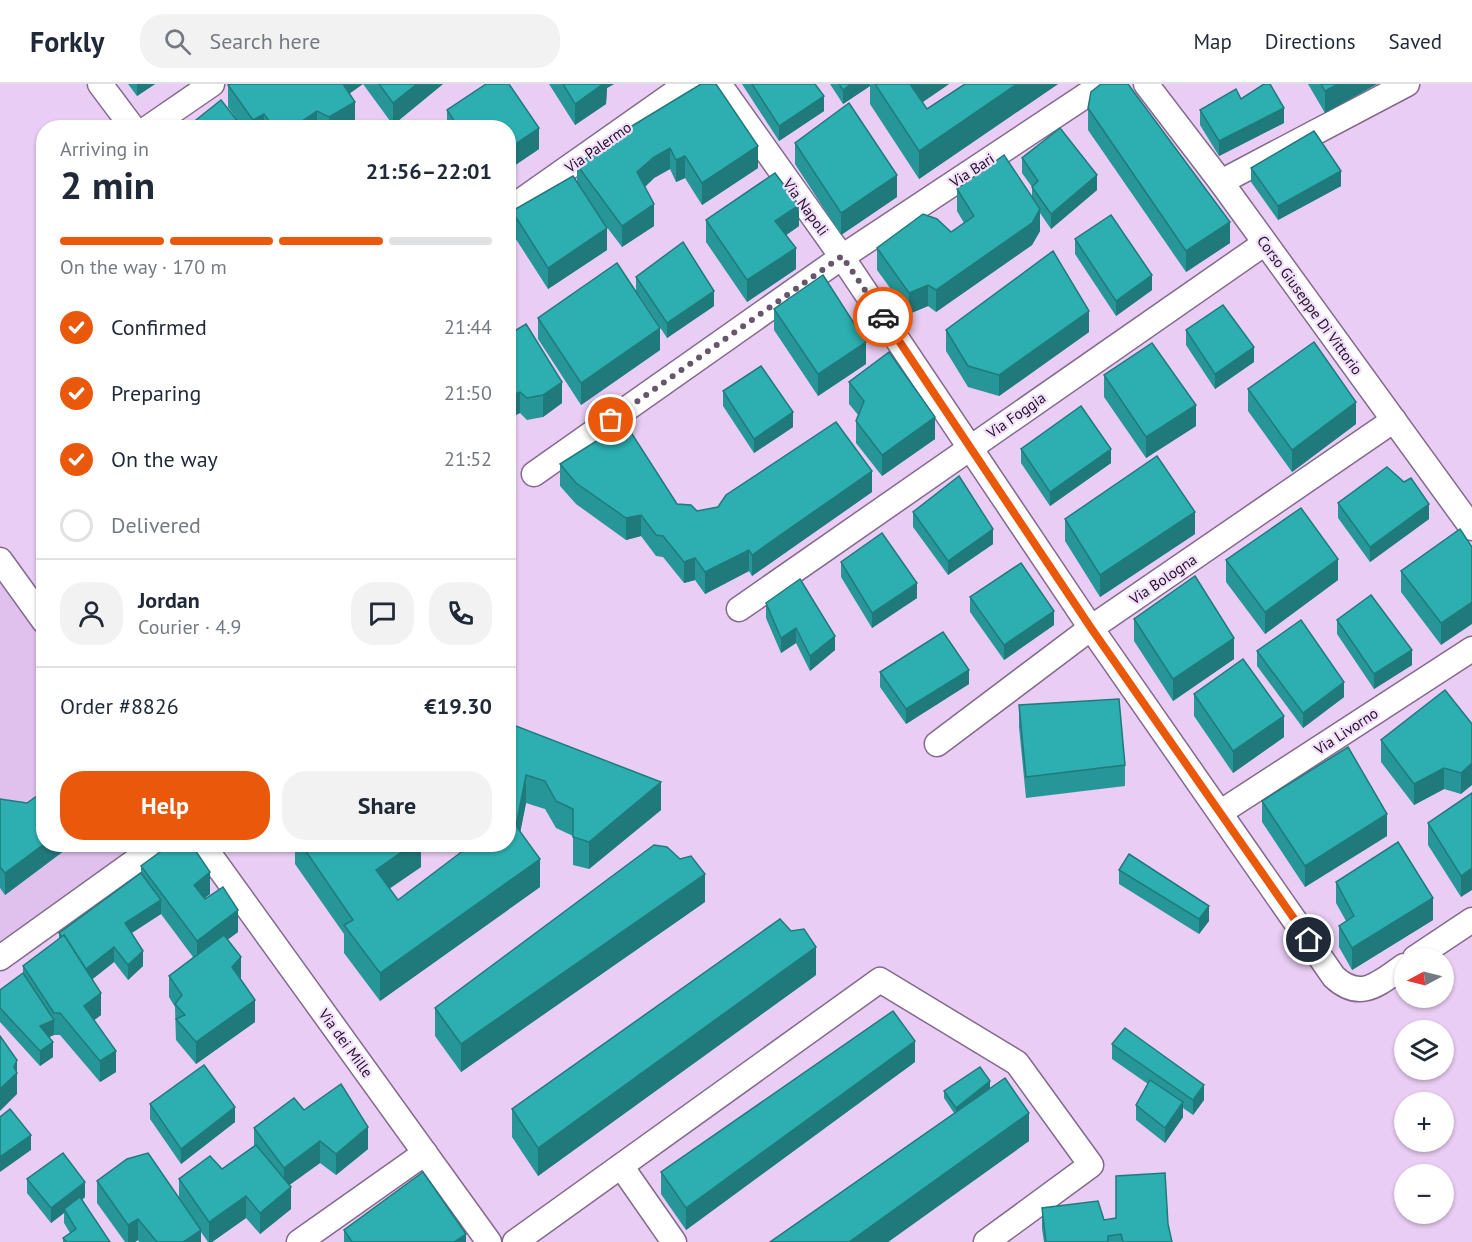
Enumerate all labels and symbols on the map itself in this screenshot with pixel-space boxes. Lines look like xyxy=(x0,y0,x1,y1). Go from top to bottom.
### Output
street label: Via Palermo xyxy=(560,117,635,177)
street label: Via Bari xyxy=(945,149,998,192)
street label: Via Napoli xyxy=(778,174,833,239)
street label: Corso Giuseppe Di Vittorio xyxy=(1253,232,1367,378)
courier xyxy=(853,287,913,347)
street label: Via Foggia xyxy=(982,388,1049,443)
pin xyxy=(585,394,636,445)
street label: Via Bologna xyxy=(1125,550,1200,609)
street label: Via Livorno xyxy=(1310,703,1381,759)
pin xyxy=(1283,914,1334,965)
north arrow xyxy=(1394,948,1454,1008)
street label: Via dei Mille xyxy=(314,1004,377,1081)

